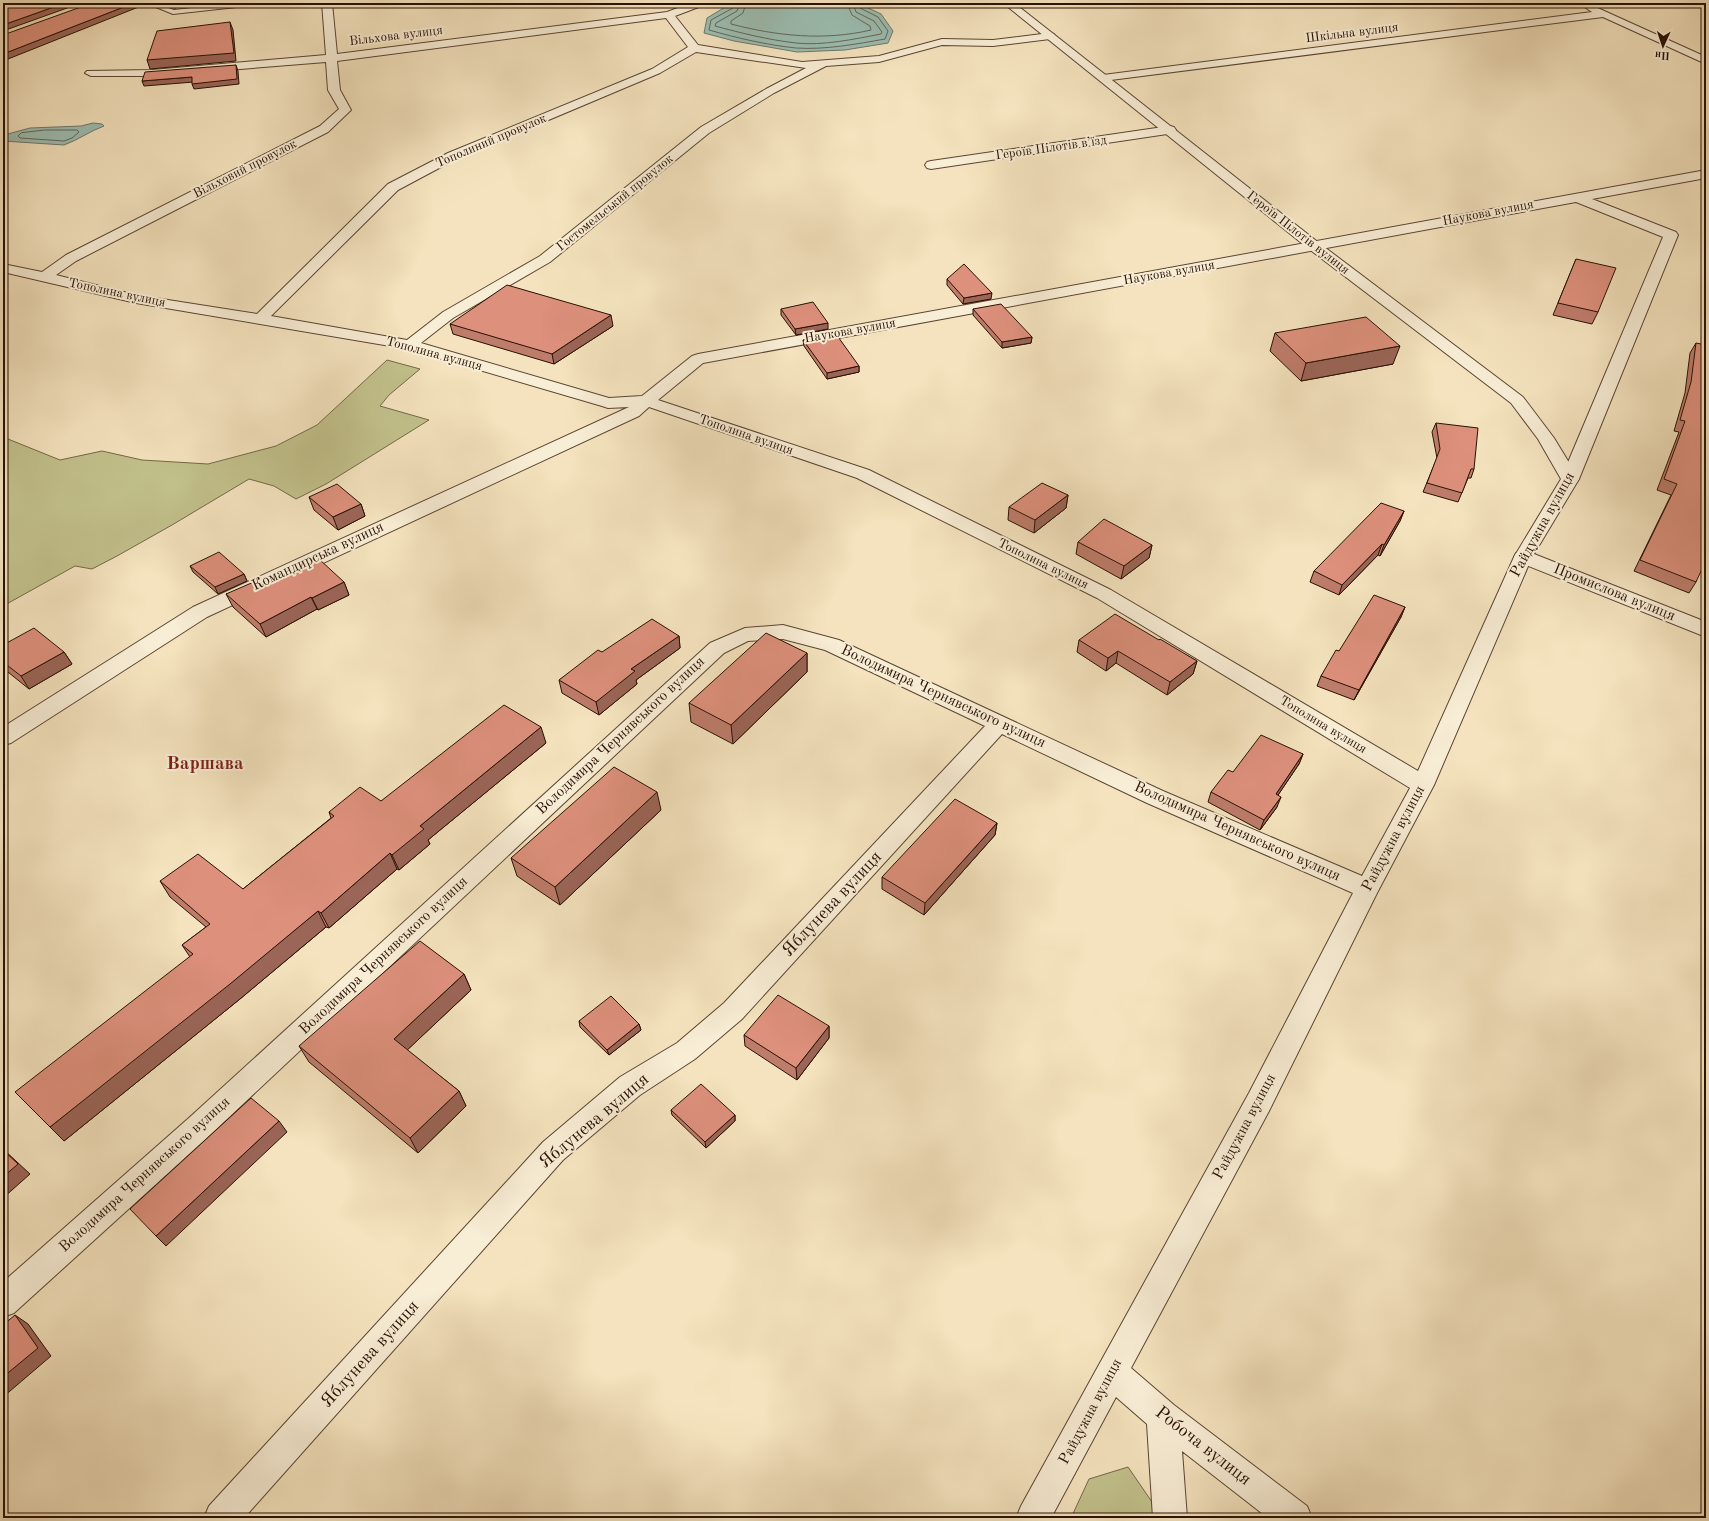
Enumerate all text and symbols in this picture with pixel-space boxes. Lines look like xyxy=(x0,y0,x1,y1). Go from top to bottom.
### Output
street label: Шкільна вулиця xyxy=(1305,21,1399,45)
street label: Вільхова вулиця xyxy=(348,24,444,48)
north arrow xyxy=(1643,26,1683,66)
text: Пн xyxy=(1655,49,1670,60)
street label: Тополиний провулок xyxy=(434,112,549,170)
street label: Героїв Пілотів в’їзд xyxy=(995,134,1108,162)
street label: Вільховий провулок xyxy=(191,137,299,201)
street label: Гостомельський провулок xyxy=(554,152,676,254)
street label: Героїв Пілотів вулиця xyxy=(1244,189,1352,277)
street label: Наукова вулиця xyxy=(1441,198,1535,228)
street label: Наукова вулиця xyxy=(1122,259,1216,287)
street label: Тополина вулиця xyxy=(67,276,167,310)
street label: Наукова вулиця xyxy=(803,317,897,345)
street label: Тополина вулиця xyxy=(385,335,484,373)
street label: Тополина вулиця xyxy=(697,413,795,457)
street label: Райдужна вулиця xyxy=(1508,470,1578,580)
street label: Командирська вулиця xyxy=(250,520,386,594)
street label: Тополина вулиця xyxy=(996,536,1091,592)
street label: Промислова вулиця xyxy=(1551,562,1677,624)
street label: Володимира Чернявського вулиця xyxy=(838,643,1048,751)
street label: Володимира Чернявського вулиця xyxy=(534,654,708,818)
street label: Тополина вулиця xyxy=(1277,694,1369,756)
district label: Варшава xyxy=(166,755,244,774)
street label: Володимира Чернявського вулиця xyxy=(1132,780,1342,884)
street label: Райдужна вулиця xyxy=(1360,784,1428,894)
street label: Яблунева вулиця xyxy=(779,848,885,960)
street label: Володимира Чернявського вулиця xyxy=(297,874,471,1038)
street label: Яблунева вулиця xyxy=(536,1070,652,1172)
street label: Райдужна вулиця xyxy=(1211,1072,1279,1182)
street label: Володимира Чернявського вулиця xyxy=(57,1094,233,1255)
street label: Яблунева вулиця xyxy=(318,1297,422,1411)
street label: Райдужна вулиця xyxy=(1057,1357,1125,1467)
street label: Робоча вулиця xyxy=(1152,1403,1254,1489)

